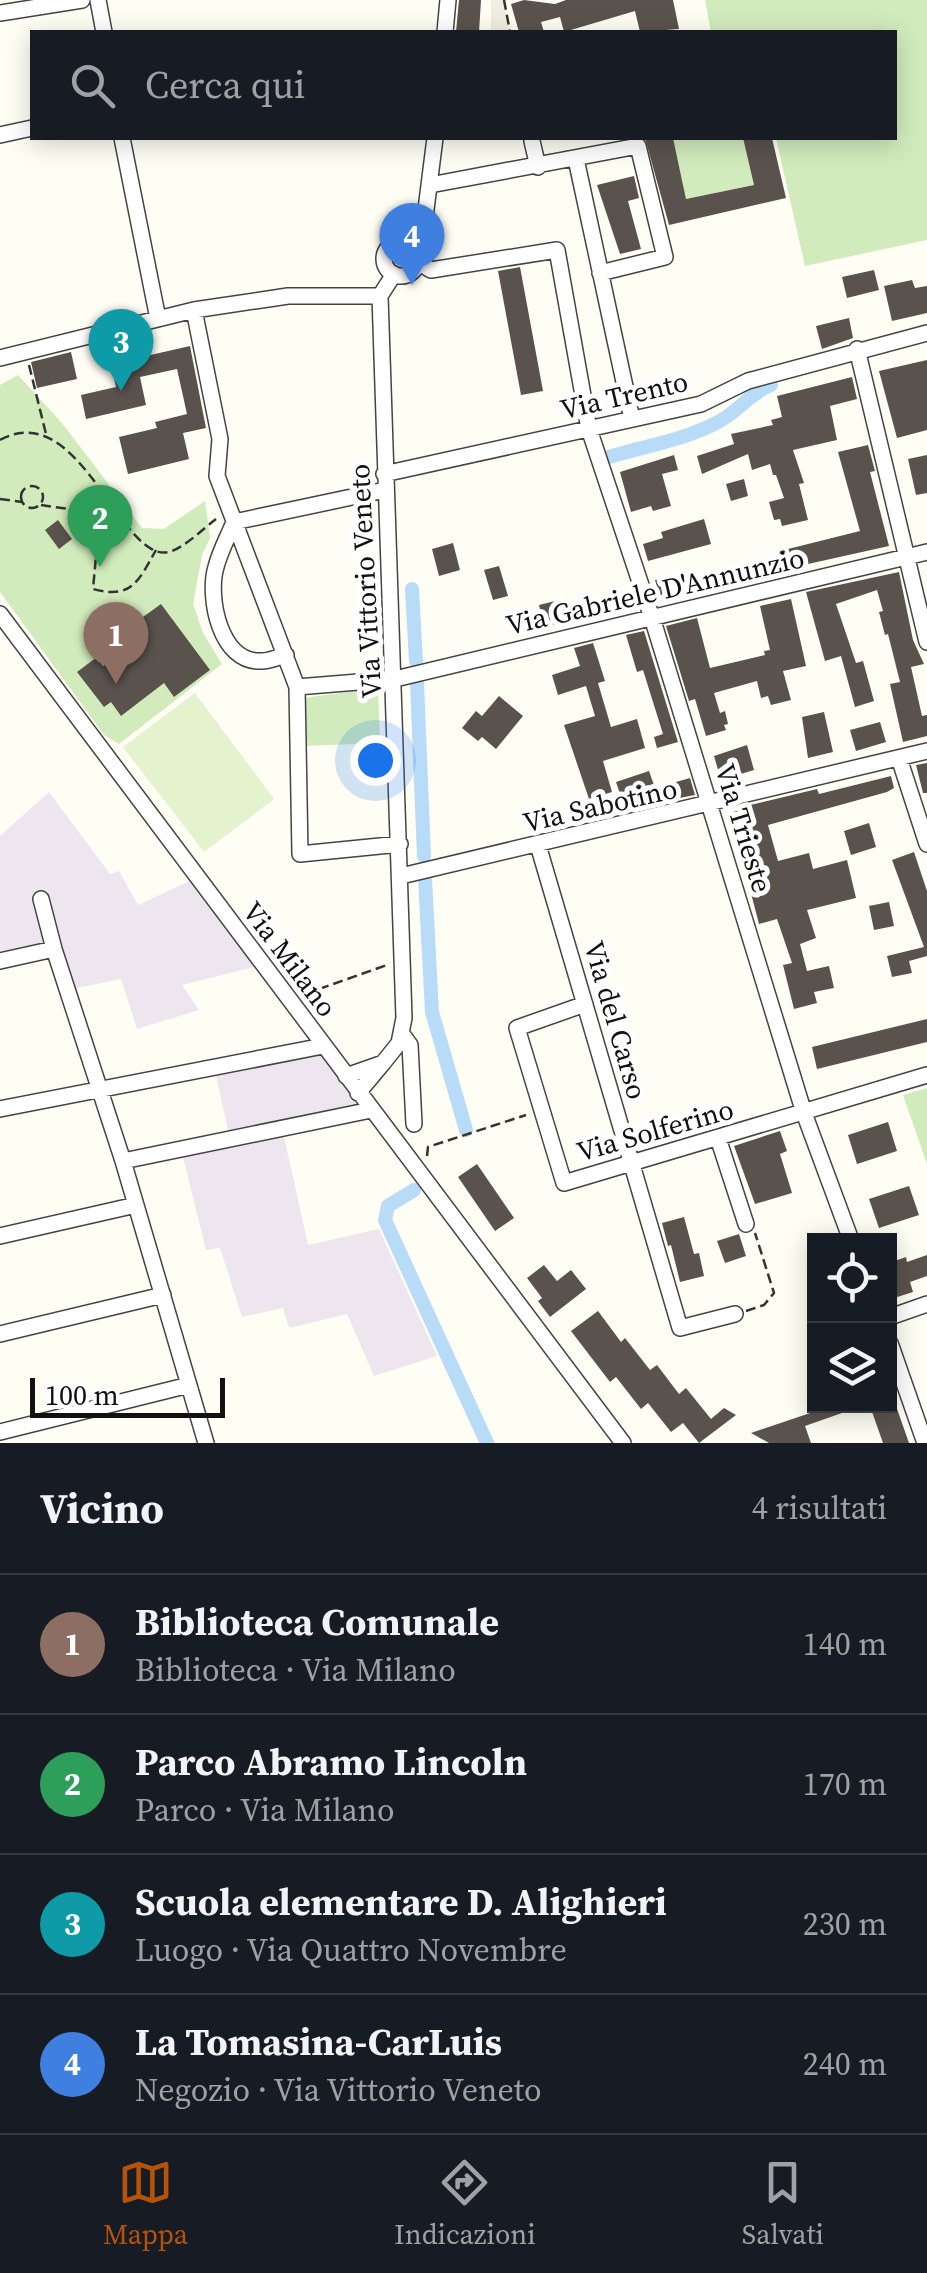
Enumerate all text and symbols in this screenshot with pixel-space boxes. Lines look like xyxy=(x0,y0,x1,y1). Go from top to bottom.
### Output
search box xyxy=(30,30,897,140)
icon: search xyxy=(65,58,120,113)
text: Cerca qui xyxy=(145,59,305,111)
pin: 4 xyxy=(380,202,444,285)
pin: 3 xyxy=(88,308,154,391)
street label: Via Trento xyxy=(556,362,692,428)
street label: Via Vittorio Veneto xyxy=(340,463,390,699)
pin: 2 xyxy=(68,484,132,567)
street label: Via Gabriele D'Annunzio xyxy=(502,538,808,644)
pin: 1 xyxy=(84,602,148,684)
your location xyxy=(350,735,401,786)
street label: Via Trieste xyxy=(706,759,782,897)
street label: Via Sabotino xyxy=(519,769,681,841)
street label: Via Milano xyxy=(234,894,346,1024)
street label: Via del Carso xyxy=(575,937,657,1103)
street label: Via Solferino xyxy=(572,1090,738,1170)
map controls xyxy=(807,1233,897,1413)
button: locate xyxy=(807,1233,897,1323)
button: layers xyxy=(807,1323,897,1413)
scale bar xyxy=(30,1373,225,1418)
text: 100 m xyxy=(45,1376,119,1414)
text: Vicino xyxy=(40,1479,164,1537)
text: 4 risultati xyxy=(752,1486,887,1530)
text: Biblioteca Comunale xyxy=(135,1596,499,1648)
text: 1 xyxy=(64,1622,81,1666)
text: 140 m xyxy=(803,1622,887,1666)
text: Biblioteca · Via Milano xyxy=(135,1648,456,1692)
text: Parco Abramo Lincoln xyxy=(135,1736,527,1788)
text: 2 xyxy=(64,1762,81,1806)
text: 170 m xyxy=(803,1762,887,1806)
text: Parco · Via Milano xyxy=(135,1788,395,1832)
text: Scuola elementare D. Alighieri xyxy=(135,1876,667,1928)
text: 3 xyxy=(64,1902,81,1946)
text: 230 m xyxy=(803,1902,887,1946)
text: Luogo · Via Quattro Novembre xyxy=(135,1928,567,1972)
text: La Tomasina-CarLuis xyxy=(135,2016,502,2068)
text: 4 xyxy=(64,2042,81,2086)
text: 240 m xyxy=(803,2042,887,2086)
text: Negozio · Via Vittorio Veneto xyxy=(135,2068,542,2112)
tab: Mappa xyxy=(103,2155,188,2253)
tab: Indicazioni xyxy=(394,2155,536,2253)
tab: Salvati xyxy=(742,2155,824,2253)

